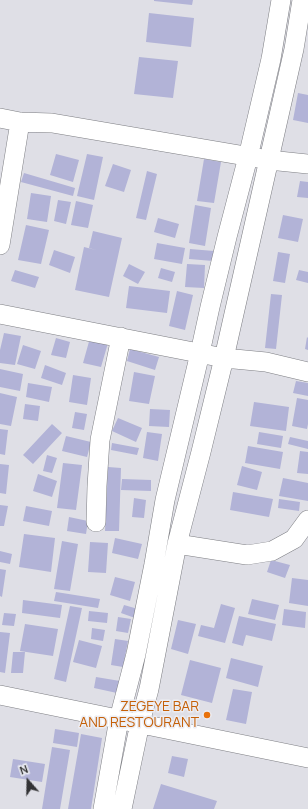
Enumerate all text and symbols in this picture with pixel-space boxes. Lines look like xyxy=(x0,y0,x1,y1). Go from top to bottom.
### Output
place label: ZEGEYE BAR AND RESTOURANT xyxy=(79,699,199,732)
marker: ZEGEYE BAR AND RESTOURANT xyxy=(202,710,212,720)
north arrow xyxy=(8,761,48,801)
text: N xyxy=(17,761,30,778)

